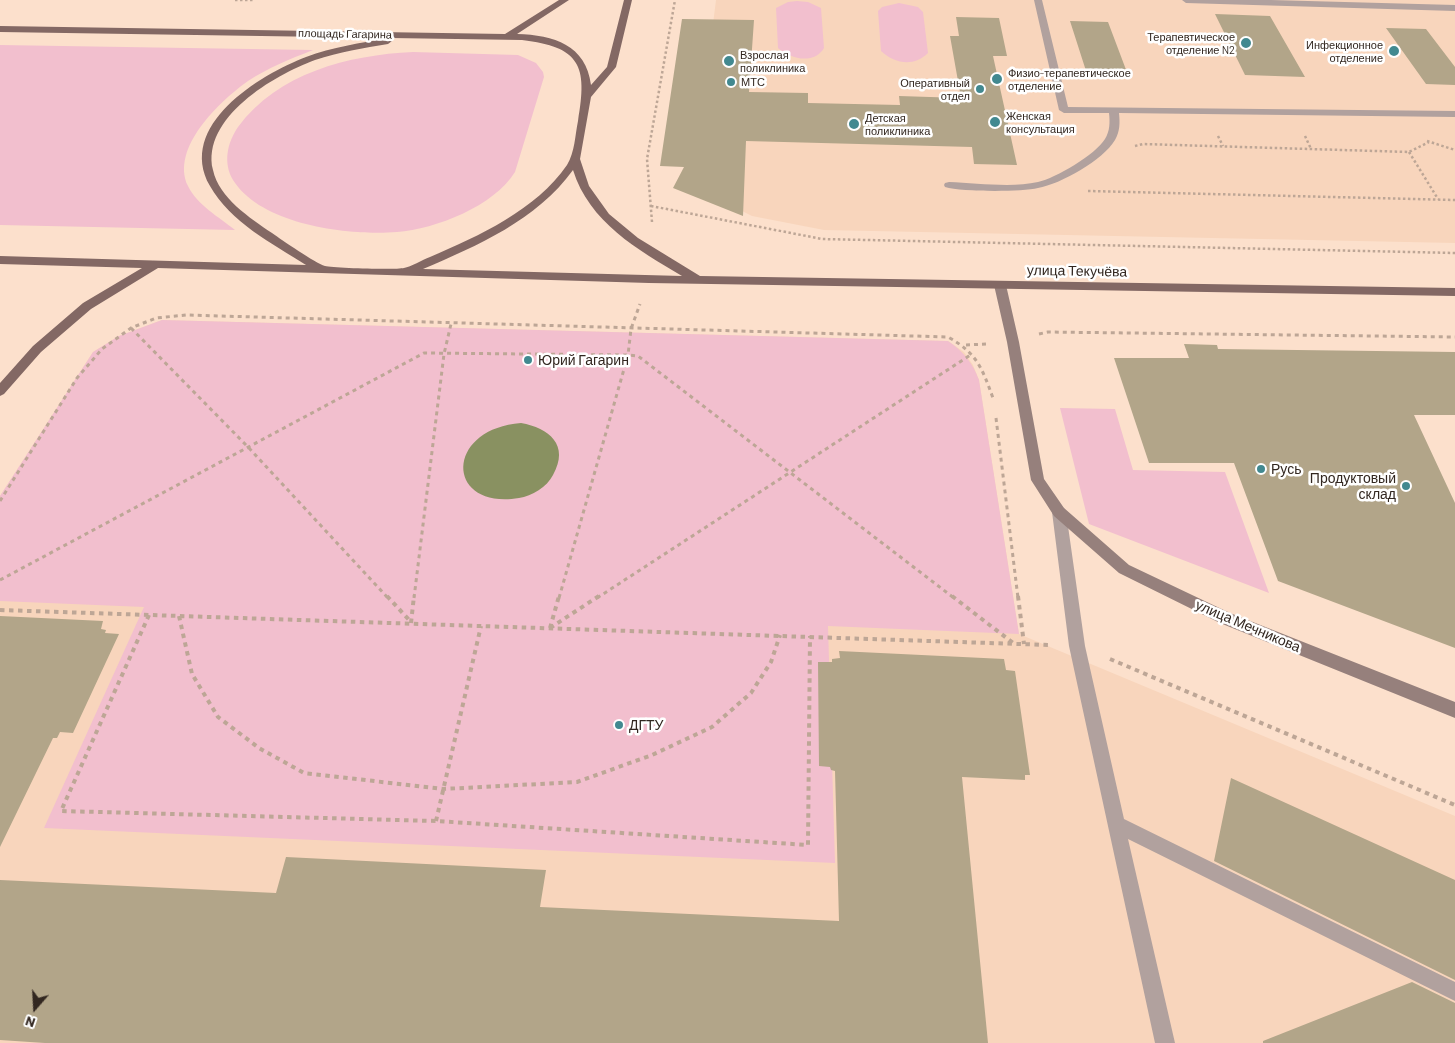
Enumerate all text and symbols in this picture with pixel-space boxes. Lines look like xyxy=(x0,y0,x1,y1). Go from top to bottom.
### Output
street label: площадь Гагарина xyxy=(298,27,392,41)
place label: Терапевтическое отделение N2 xyxy=(1147,30,1235,56)
marker: Терапевтическое отделение N2 xyxy=(1239,36,1253,50)
place label: Инфекционное отделение xyxy=(1306,38,1383,64)
marker: Инфекционное отделение xyxy=(1387,44,1401,58)
place label: Взрослая поликлиника xyxy=(740,48,805,74)
marker: Взрослая поликлиника xyxy=(722,54,736,68)
place label: Физио-терапевтическое отделение xyxy=(1008,66,1131,92)
marker: Физио-терапевтическое отделение xyxy=(990,72,1004,86)
place label: МТС xyxy=(741,75,765,89)
marker: МТС xyxy=(725,76,737,88)
place label: Оперативный отдел xyxy=(900,76,970,102)
marker: Оперативный отдел xyxy=(974,83,986,95)
place label: Женская консультация xyxy=(1006,109,1075,135)
place label: Детская поликлиника xyxy=(865,111,930,137)
marker: Женская консультация xyxy=(988,115,1002,129)
marker: Детская поликлиника xyxy=(847,117,861,131)
street label: улица Текучёва xyxy=(1027,262,1127,280)
place label: Юрий Гагарин xyxy=(538,352,629,368)
marker: Юрий Гагарин xyxy=(522,354,534,366)
place label: Русь xyxy=(1271,461,1301,477)
marker: Русь xyxy=(1255,463,1267,475)
place label: Продуктовый склад xyxy=(1310,470,1396,502)
marker: Продуктовый склад xyxy=(1400,480,1412,492)
street label: улица Мечникова xyxy=(1193,596,1303,656)
place label: ДГТУ xyxy=(629,717,664,733)
marker: ДГТУ xyxy=(613,719,625,731)
north arrow xyxy=(10,983,60,1033)
text: N xyxy=(23,1013,37,1032)

